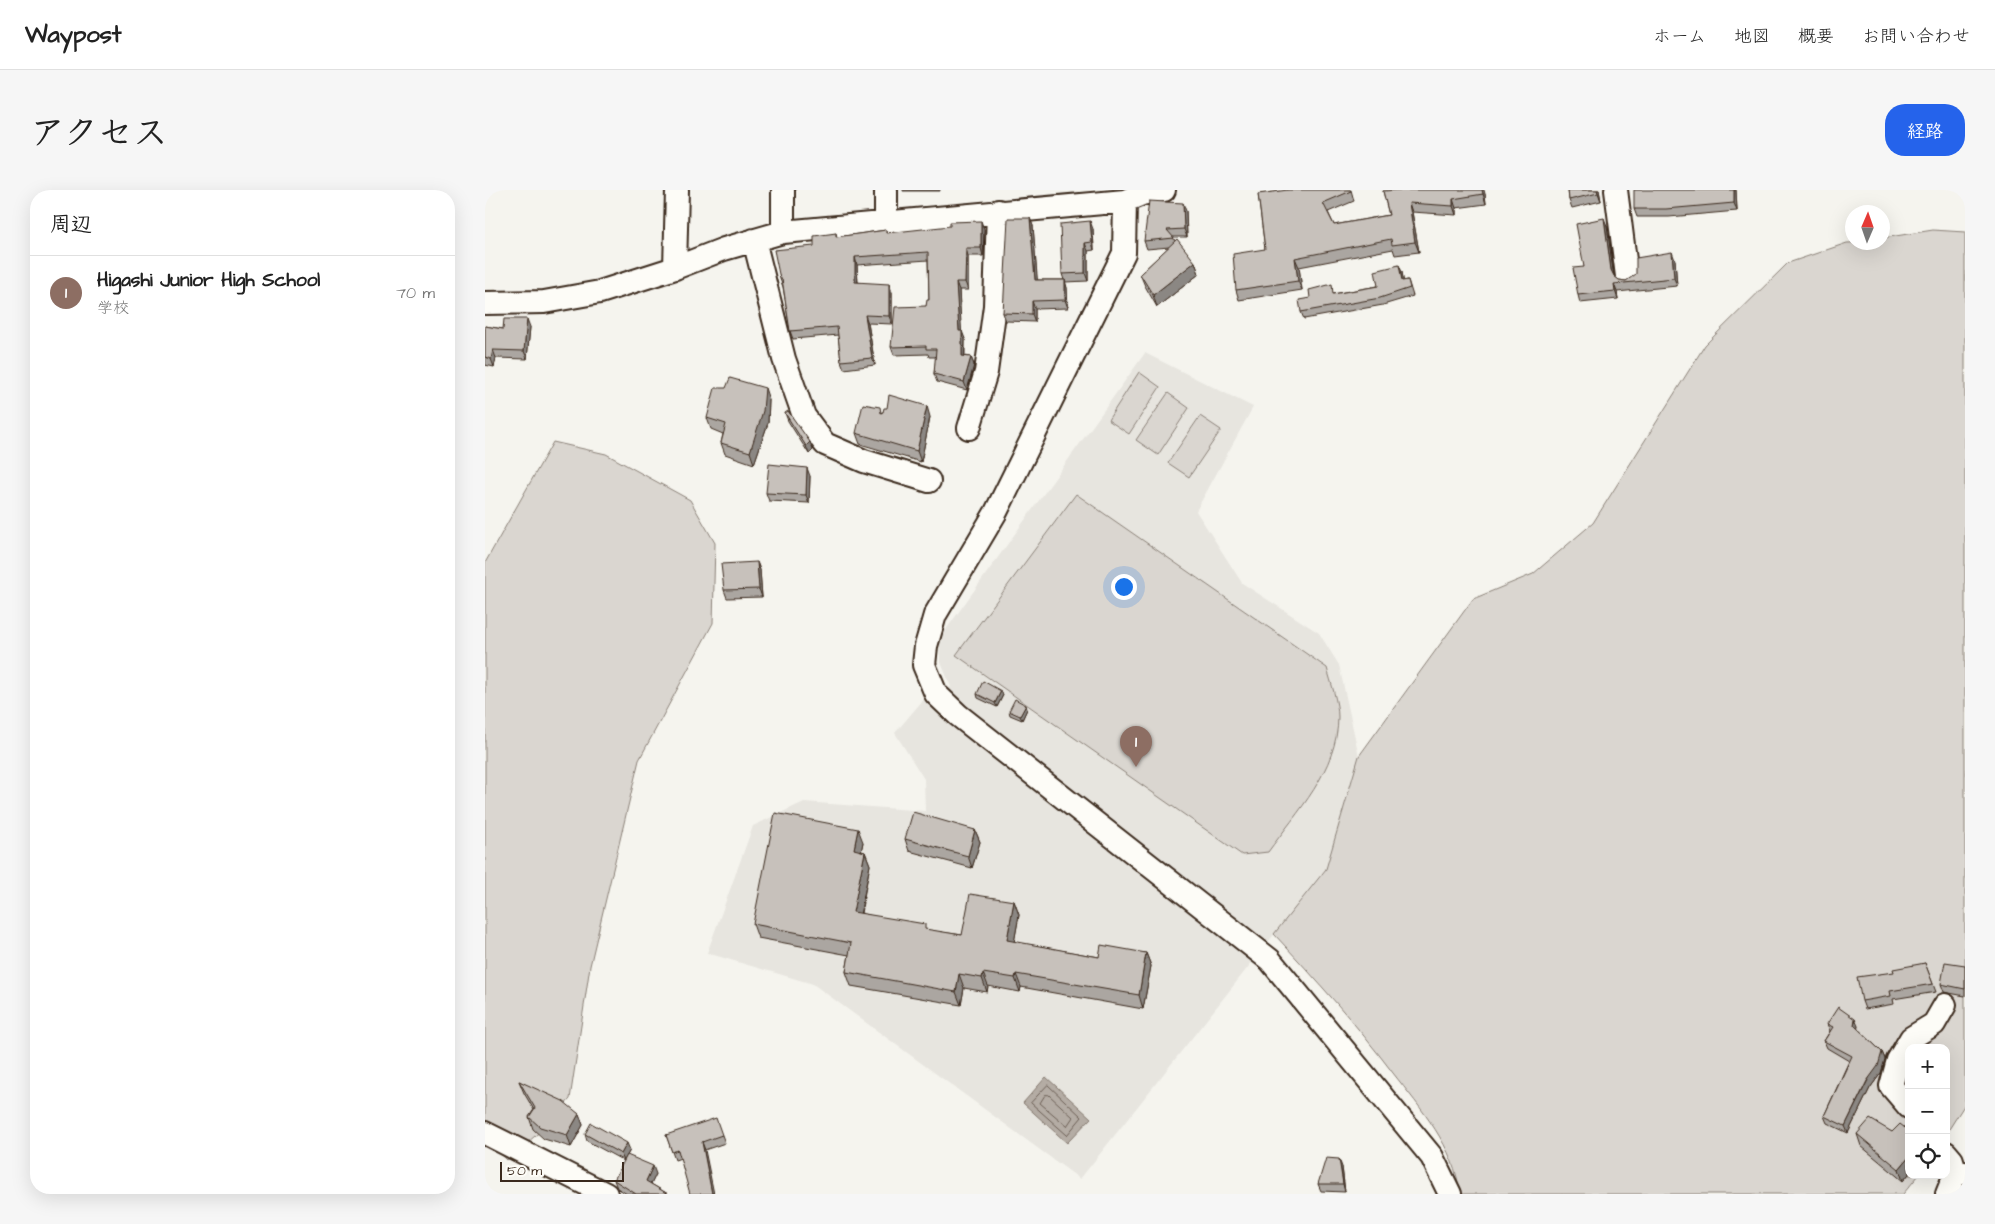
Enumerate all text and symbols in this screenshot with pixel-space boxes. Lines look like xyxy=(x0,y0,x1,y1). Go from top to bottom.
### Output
text: Waypost xyxy=(25,18,122,52)
text: ホーム xyxy=(1653,24,1706,49)
text: 地図 xyxy=(1734,24,1770,49)
text: 概要 xyxy=(1798,24,1834,49)
text: お問い合わせ xyxy=(1862,24,1970,49)
button: 経路 xyxy=(1885,104,1965,156)
text: アクセス xyxy=(30,109,168,158)
north arrow xyxy=(1845,205,1890,250)
text: 周辺 xyxy=(50,210,92,239)
text: Higashi Junior High School xyxy=(97,267,320,294)
text: 1 xyxy=(65,282,67,304)
text: 70 m xyxy=(396,282,435,304)
text: 学校 xyxy=(97,297,129,319)
your location xyxy=(1111,574,1137,600)
pin: 1 xyxy=(1120,726,1152,767)
map controls xyxy=(1905,1044,1950,1179)
button: + xyxy=(1905,1044,1950,1089)
button: − xyxy=(1905,1089,1950,1134)
button: locate xyxy=(1905,1134,1950,1179)
scale bar xyxy=(500,1159,624,1182)
text: 50 m xyxy=(507,1161,542,1181)

